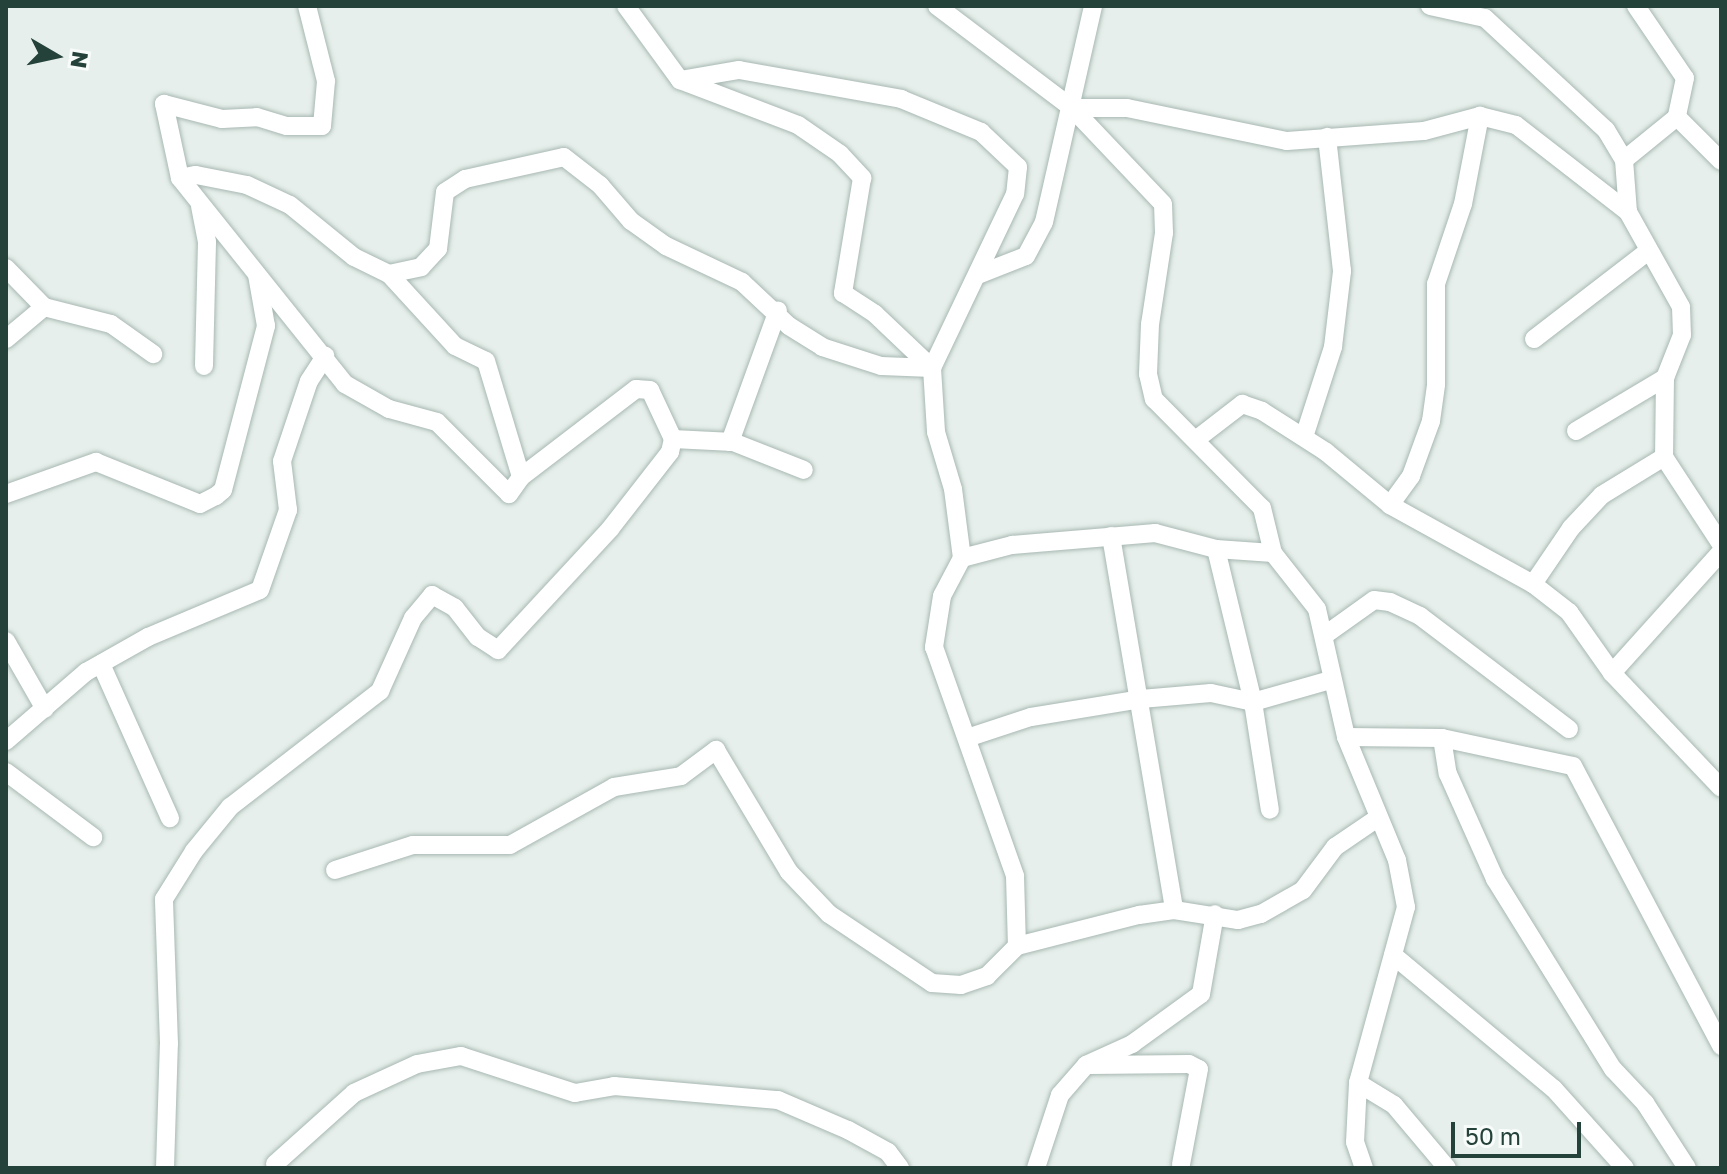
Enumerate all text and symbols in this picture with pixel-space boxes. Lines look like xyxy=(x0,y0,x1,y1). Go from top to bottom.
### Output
north arrow xyxy=(16,16,96,96)
text: N xyxy=(66,49,95,70)
scale bar xyxy=(1455,1106,1585,1156)
text: 50 m xyxy=(1465,1121,1521,1150)

